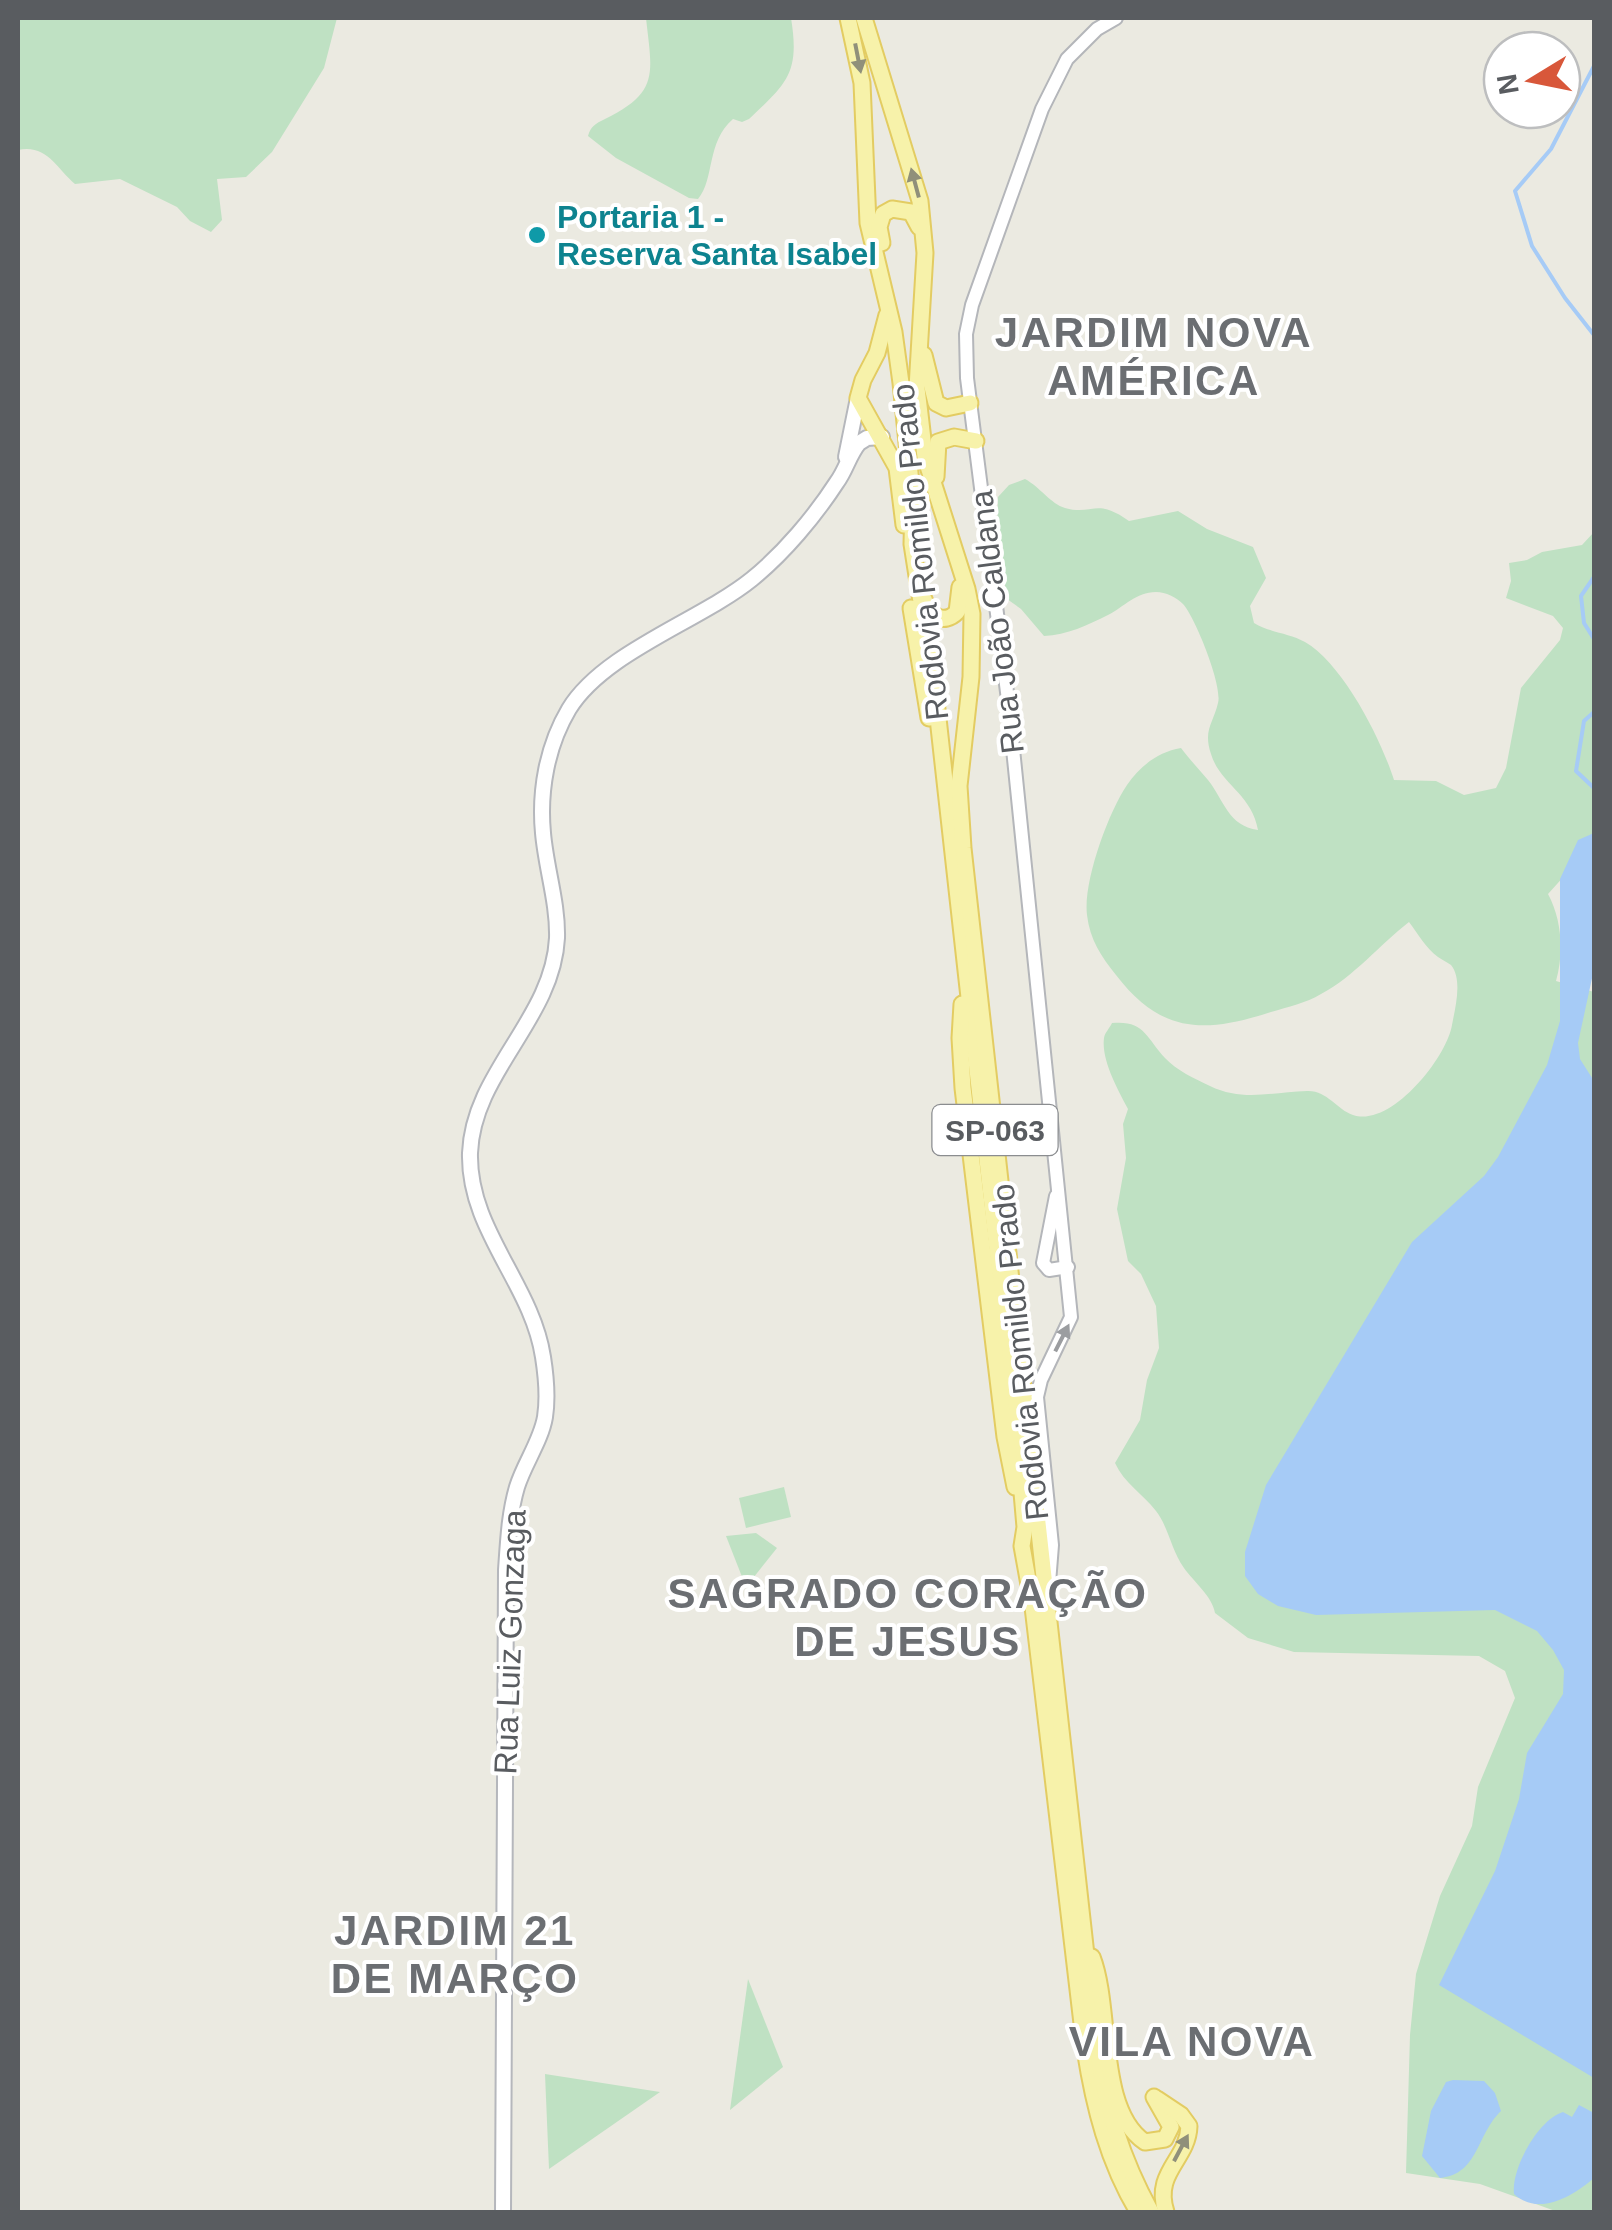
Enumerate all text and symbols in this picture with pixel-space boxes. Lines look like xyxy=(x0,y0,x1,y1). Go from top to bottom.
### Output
north arrow xyxy=(1482,30,1582,130)
one-way arrow xyxy=(851,43,866,74)
text: N xyxy=(1491,72,1525,97)
one-way arrow xyxy=(906,167,922,198)
place label: Portaria 1 - Reserva Santa Isabel xyxy=(557,199,877,272)
marker: Portaria 1 - Reserva Santa Isabel xyxy=(526,224,548,246)
district label: JARDIM NOVA AMÉRICA xyxy=(995,309,1313,404)
street label: Rodovia Romildo Prado xyxy=(884,382,956,722)
street label: Rua João Caldana xyxy=(963,488,1031,756)
road number: SP-063 xyxy=(932,1105,1058,1155)
street label: Rodovia Romildo Prado xyxy=(984,1182,1056,1522)
one-way arrow xyxy=(1053,1323,1070,1352)
street label: Rua Luiz Gonzaga xyxy=(487,1509,533,1775)
district label: SAGRADO CORAÇÃO DE JESUS xyxy=(668,1570,1148,1665)
district label: JARDIM 21 DE MARÇO xyxy=(331,1907,579,2002)
district label: VILA NOVA xyxy=(1069,2018,1315,2065)
one-way arrow xyxy=(1172,2133,1189,2162)

